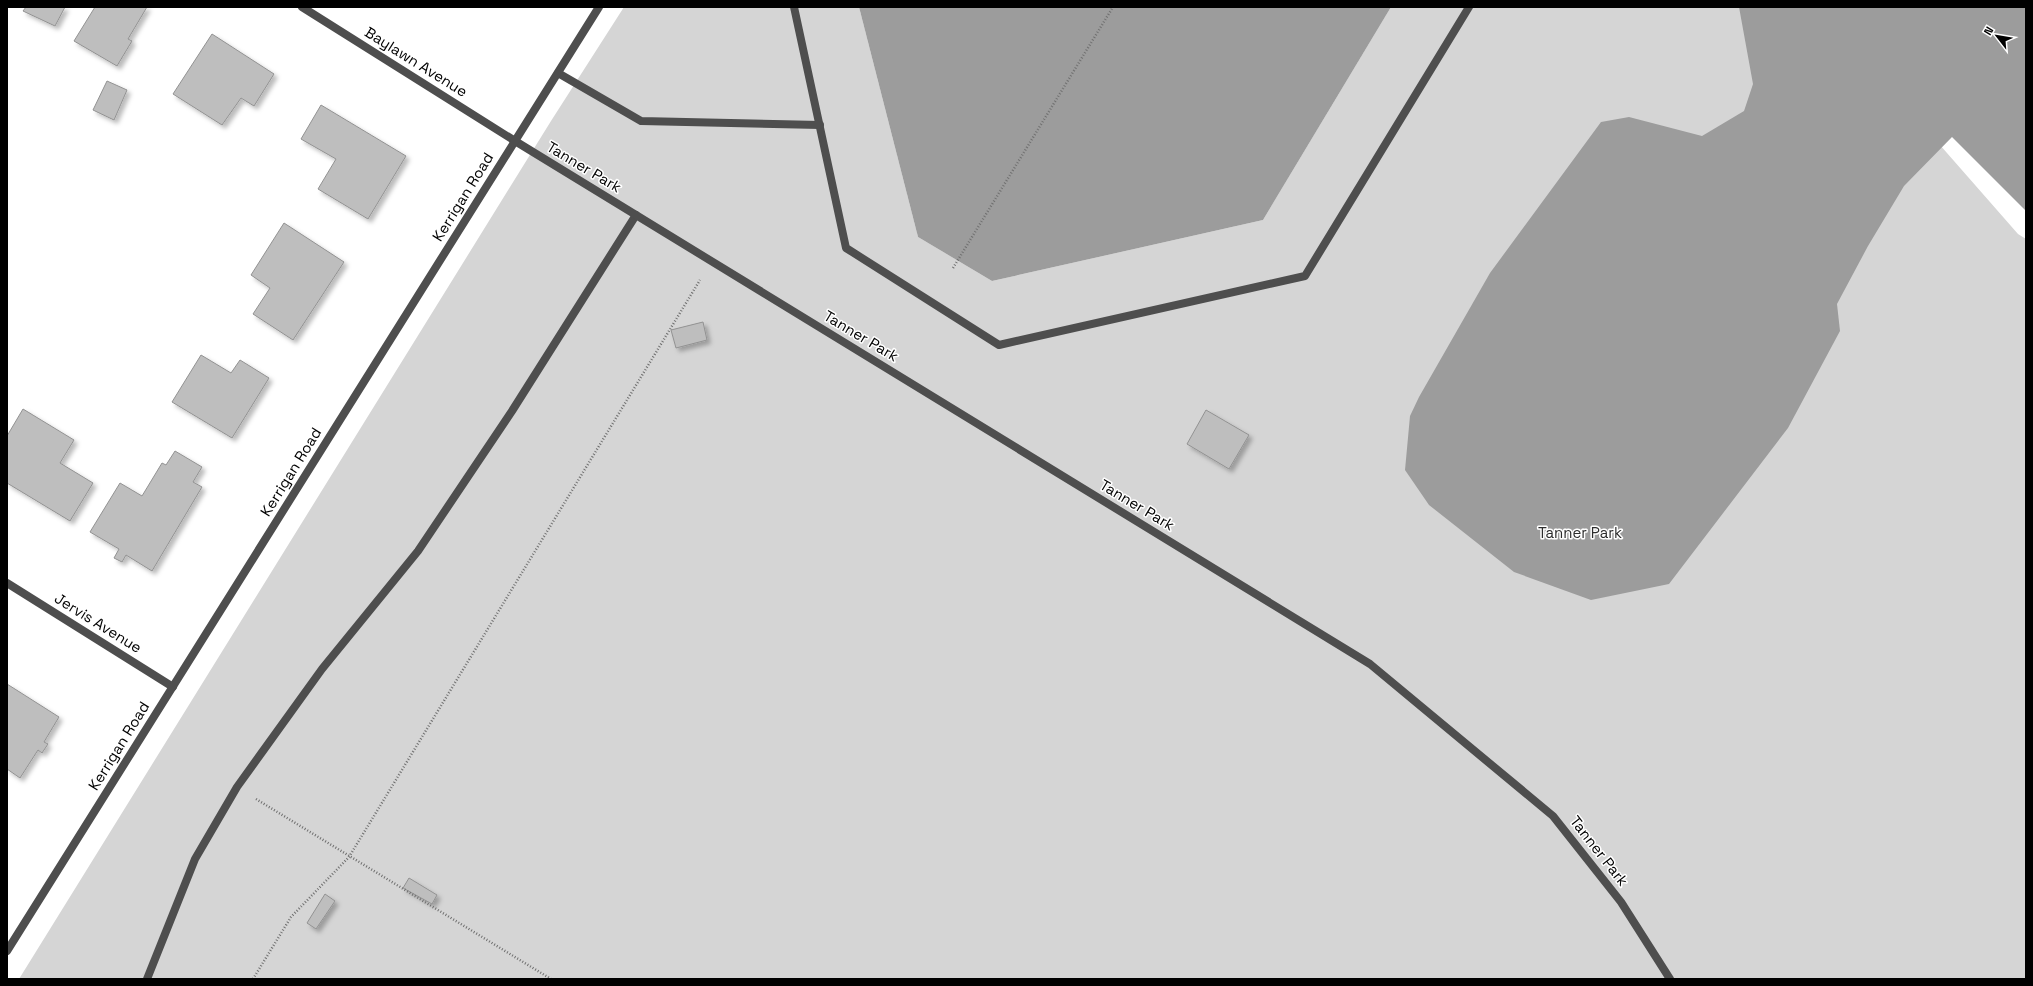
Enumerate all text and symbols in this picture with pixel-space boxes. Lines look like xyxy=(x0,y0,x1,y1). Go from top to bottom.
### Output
north arrow xyxy=(1977,16,2017,56)
street label: Baylawn Avenue xyxy=(361,22,471,101)
text: N xyxy=(1981,24,1996,38)
street label: Tanner Park xyxy=(543,137,625,196)
street label: Kerrigan Road xyxy=(428,149,497,245)
street label: Tanner Park xyxy=(820,306,902,365)
street label: Kerrigan Road xyxy=(256,424,325,520)
street label: Tanner Park xyxy=(1096,475,1178,534)
park label: Tanner Park xyxy=(1538,523,1622,542)
street label: Jervis Avenue xyxy=(51,588,146,657)
street label: Kerrigan Road xyxy=(84,698,153,794)
street label: Tanner Park xyxy=(1566,812,1633,890)

